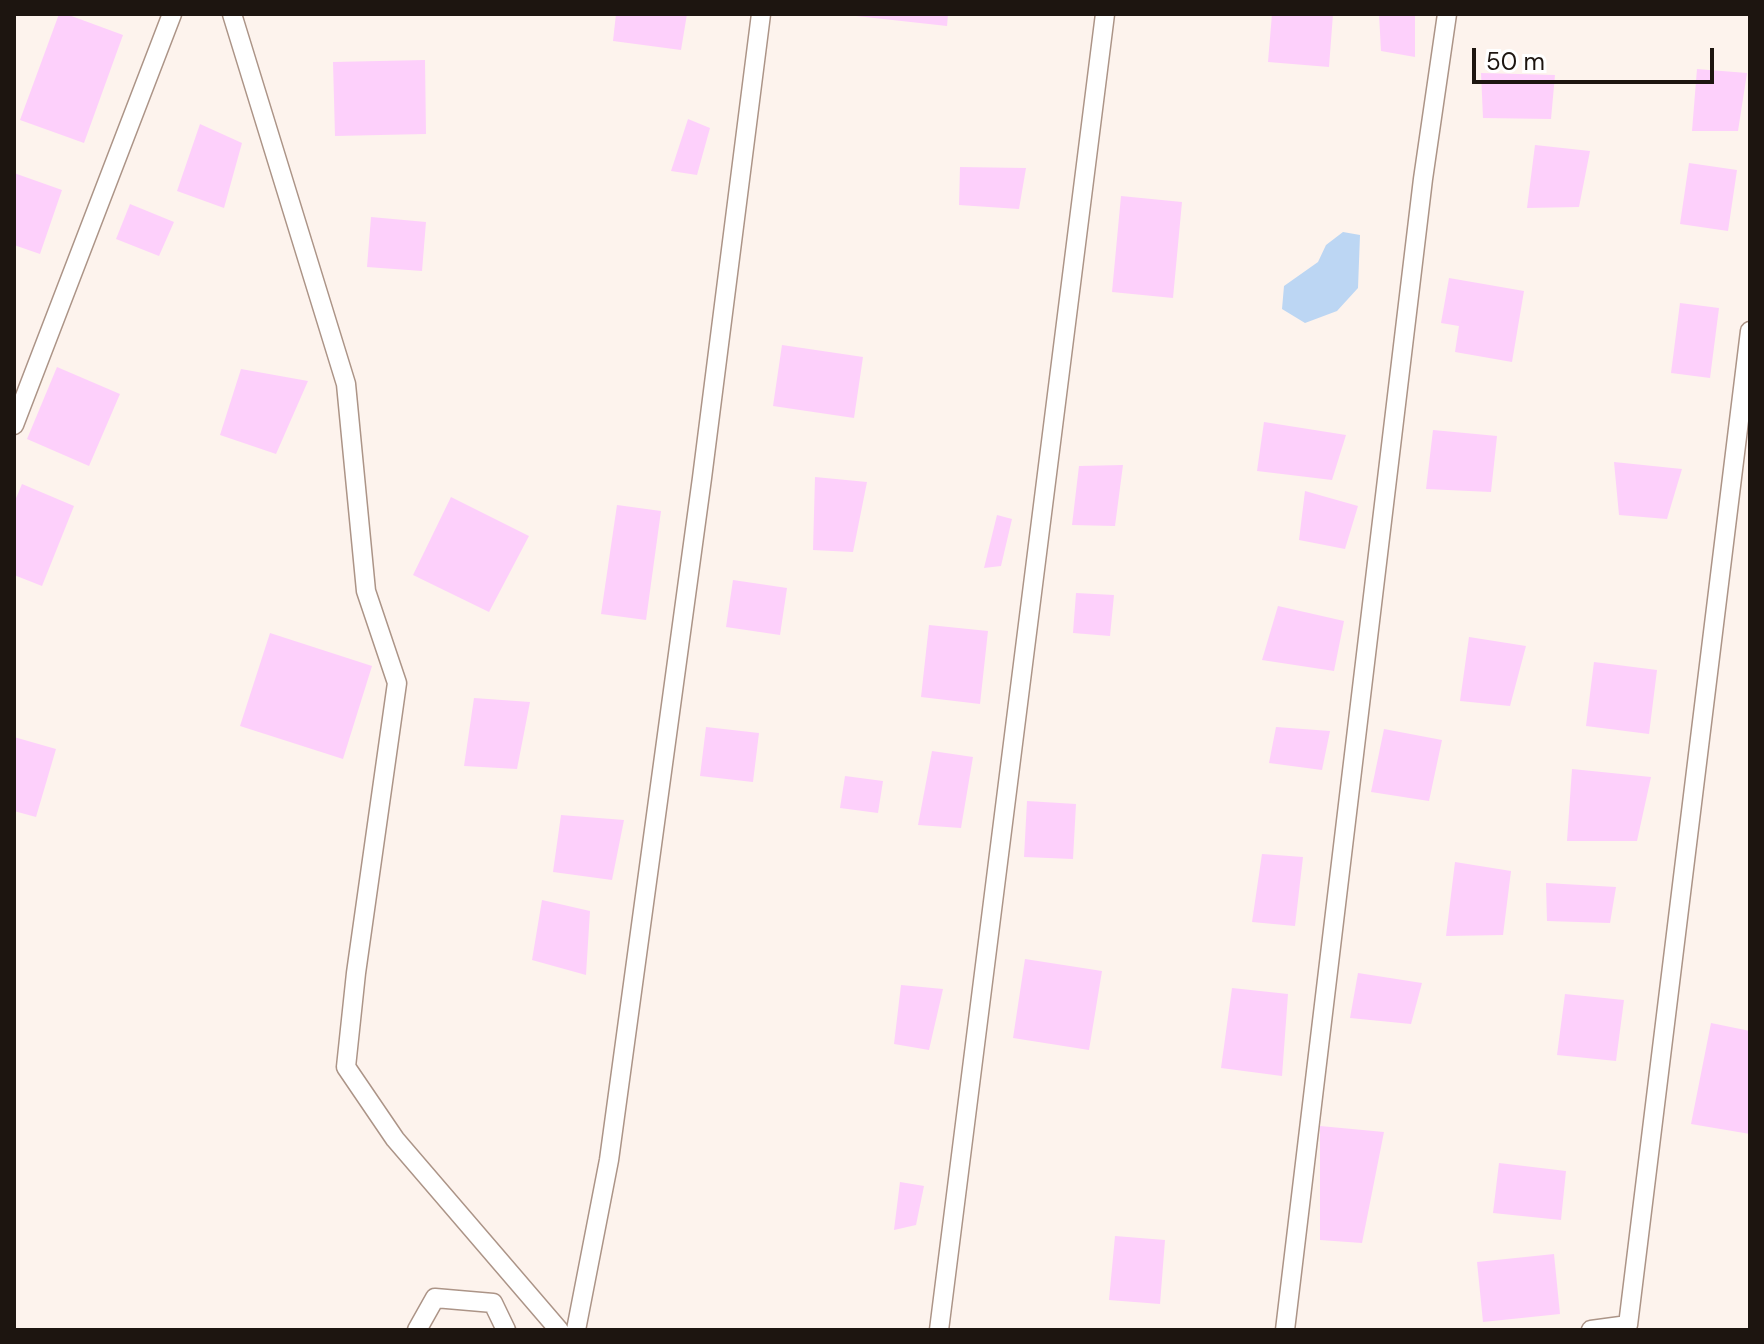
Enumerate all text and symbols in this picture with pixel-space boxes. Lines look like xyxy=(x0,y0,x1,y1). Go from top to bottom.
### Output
scale bar xyxy=(1476,32,1718,82)
text: 50 m xyxy=(1486,46,1545,77)

